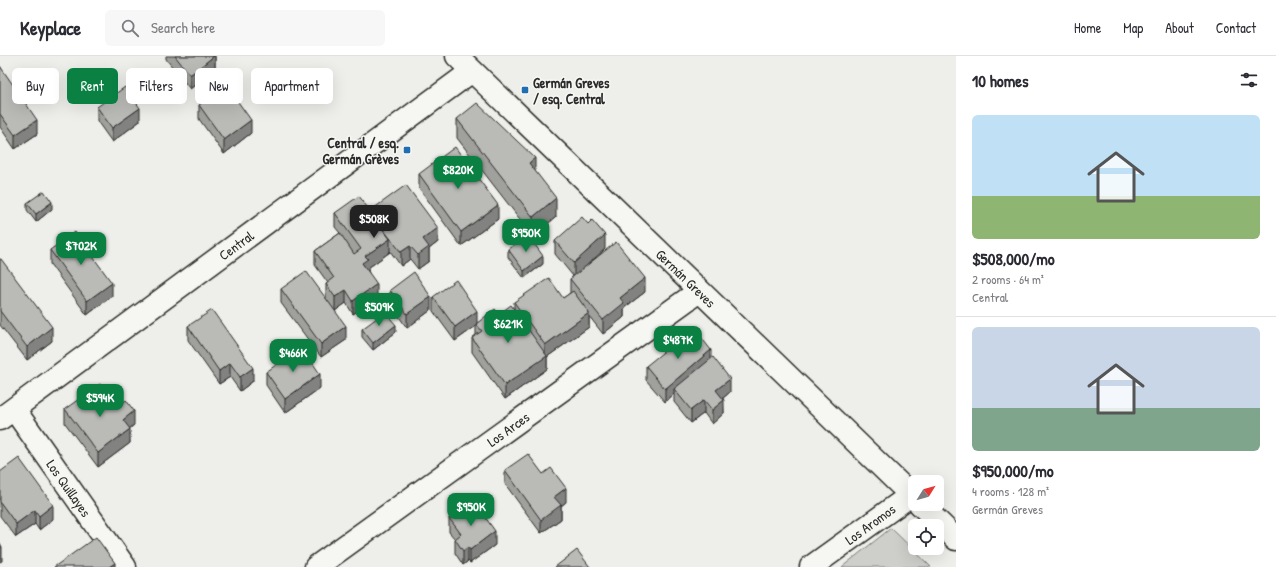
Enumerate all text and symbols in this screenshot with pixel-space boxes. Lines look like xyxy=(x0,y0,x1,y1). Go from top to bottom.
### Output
search box xyxy=(105,10,385,46)
text: Keyplace xyxy=(20,15,81,41)
icon: search xyxy=(119,17,141,39)
text: Search here xyxy=(151,17,215,38)
text: Home xyxy=(1074,18,1101,37)
text: Map xyxy=(1123,18,1143,37)
text: About xyxy=(1165,18,1194,37)
text: Contact xyxy=(1216,18,1256,37)
chip: Buy xyxy=(12,68,59,104)
chip: Rent xyxy=(67,68,118,104)
chip: Filters xyxy=(126,68,187,104)
chip: New xyxy=(195,68,243,104)
chip: Apartment xyxy=(251,68,333,104)
text: 10 homes xyxy=(972,69,1029,92)
icon: filters xyxy=(1238,69,1260,91)
place label: Germán Greves / esq. Central xyxy=(533,73,610,110)
marker: Germán Greves / esq. Central xyxy=(520,85,530,95)
place label: Central / esq. Germán Grèves xyxy=(323,133,400,168)
icon: home xyxy=(1080,141,1152,213)
marker: Central / esq. Germán Grèves xyxy=(402,145,412,155)
pin: $820K xyxy=(430,156,486,190)
text: $820K xyxy=(443,160,473,178)
pin: $508K xyxy=(346,205,402,239)
text: $508K xyxy=(359,209,389,227)
pin: $950K xyxy=(498,219,554,253)
text: $950K xyxy=(511,223,541,241)
street label: Central xyxy=(215,226,258,264)
pin: $702K xyxy=(53,232,109,266)
text: $702K xyxy=(65,236,97,254)
street label: Germán Greves xyxy=(652,245,720,311)
text: $508,000/mo xyxy=(972,247,1055,270)
text: 2 rooms · 64 m² xyxy=(972,270,1044,288)
text: Central xyxy=(972,288,1008,306)
pin: $509K xyxy=(351,293,407,327)
text: $509K xyxy=(364,297,394,315)
pin: $621K xyxy=(480,310,536,344)
text: $621K xyxy=(493,314,523,332)
pin: $487K xyxy=(650,326,706,360)
text: $487K xyxy=(663,330,693,348)
pin: $466K xyxy=(265,339,321,373)
text: $466K xyxy=(279,343,307,361)
icon: home xyxy=(1080,353,1152,425)
pin: $594K xyxy=(72,384,128,418)
text: $594K xyxy=(86,388,114,406)
street label: Los Arces xyxy=(483,407,533,451)
street label: Los Quillayes xyxy=(42,456,96,521)
text: $950,000/mo xyxy=(972,459,1054,482)
north arrow xyxy=(908,475,944,511)
map controls xyxy=(908,475,944,555)
text: 4 rooms · 128 m² xyxy=(972,482,1049,500)
pin: $950K xyxy=(443,493,499,527)
text: $950K xyxy=(456,497,486,515)
street label: Los Aromos xyxy=(841,499,899,549)
text: Germán Greves xyxy=(972,500,1043,518)
button: locate xyxy=(908,519,944,555)

